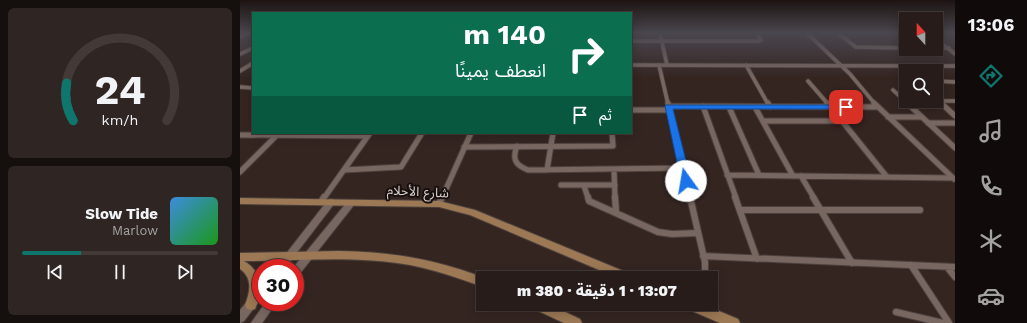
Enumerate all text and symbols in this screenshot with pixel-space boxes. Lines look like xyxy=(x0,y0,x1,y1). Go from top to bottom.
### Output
north arrow xyxy=(899,12,943,56)
map controls xyxy=(899,12,943,108)
text: 13:06 xyxy=(968,14,1014,35)
text: 140 m xyxy=(463,18,546,51)
icon: right xyxy=(560,28,612,80)
text: انعطف يمينًا xyxy=(455,60,546,81)
icon: directions xyxy=(977,62,1005,90)
button: search xyxy=(899,64,943,108)
text: 24 xyxy=(94,65,146,114)
pin xyxy=(829,90,863,124)
icon: arrive xyxy=(835,96,857,118)
icon: arrive xyxy=(569,104,591,126)
text: ثم xyxy=(599,106,612,124)
text: km/h xyxy=(102,111,138,127)
icon: music xyxy=(977,117,1005,145)
position arrow xyxy=(665,160,707,202)
icon: phone xyxy=(977,172,1005,200)
street label: شارع الأحلام xyxy=(386,182,449,204)
text: Slow Tide xyxy=(85,205,158,223)
text: Marlow xyxy=(112,223,158,238)
icon: climate xyxy=(977,227,1005,255)
speed limit sign: 30 xyxy=(252,259,304,311)
icon: previous xyxy=(44,261,66,283)
icon: pause xyxy=(109,261,131,283)
icon: next xyxy=(174,261,196,283)
text: 13:07 · 1 دقيقة · 380 m xyxy=(517,282,677,300)
icon: car xyxy=(977,282,1005,310)

